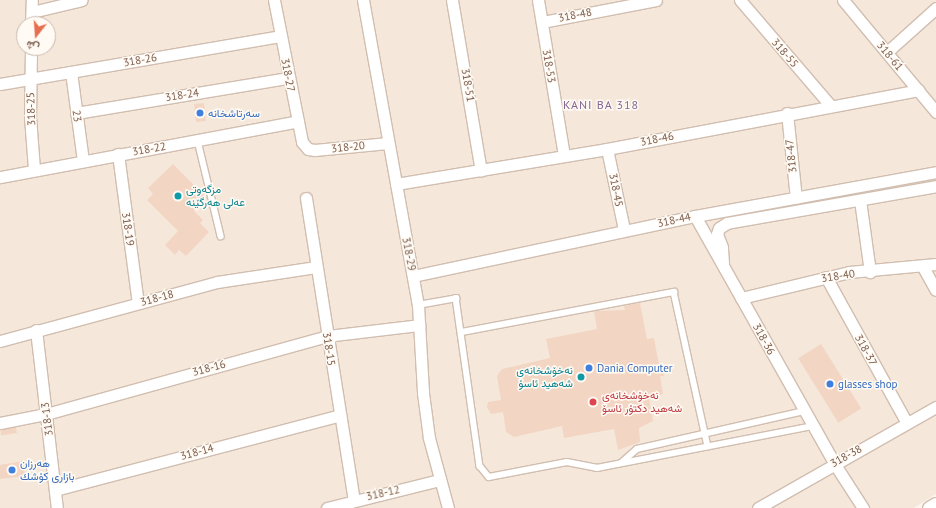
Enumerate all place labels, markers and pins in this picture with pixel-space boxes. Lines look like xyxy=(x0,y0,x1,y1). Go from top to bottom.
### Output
place label: سەرتاشخانە xyxy=(208,106,260,120)
marker: سەرتاشخانە xyxy=(195,108,205,118)
place label: مزگەوتی عەلی هەرگێنە xyxy=(186,183,245,209)
marker: مزگەوتی عەلی هەرگێنە xyxy=(173,191,183,201)
place label: Dania Computer xyxy=(597,361,673,375)
marker: Dania Computer xyxy=(584,363,594,373)
place label: نەخۆشخانەی شەهید ئاسۆ xyxy=(516,364,573,390)
marker: نەخۆشخانەی شەهید ئاسۆ xyxy=(576,372,586,382)
place label: glasses shop xyxy=(838,377,897,391)
marker: glasses shop xyxy=(825,379,835,389)
place label: نەخۆشخانەی شەهید دکتۆر ئاسۆ xyxy=(602,389,682,415)
marker: نەخۆشخانەی شەهید دکتۆر ئاسۆ xyxy=(587,396,599,408)
place label: هەرزان بازاری کۆشك xyxy=(20,457,75,483)
marker: هەرزان بازاری کۆشك xyxy=(7,465,17,475)

